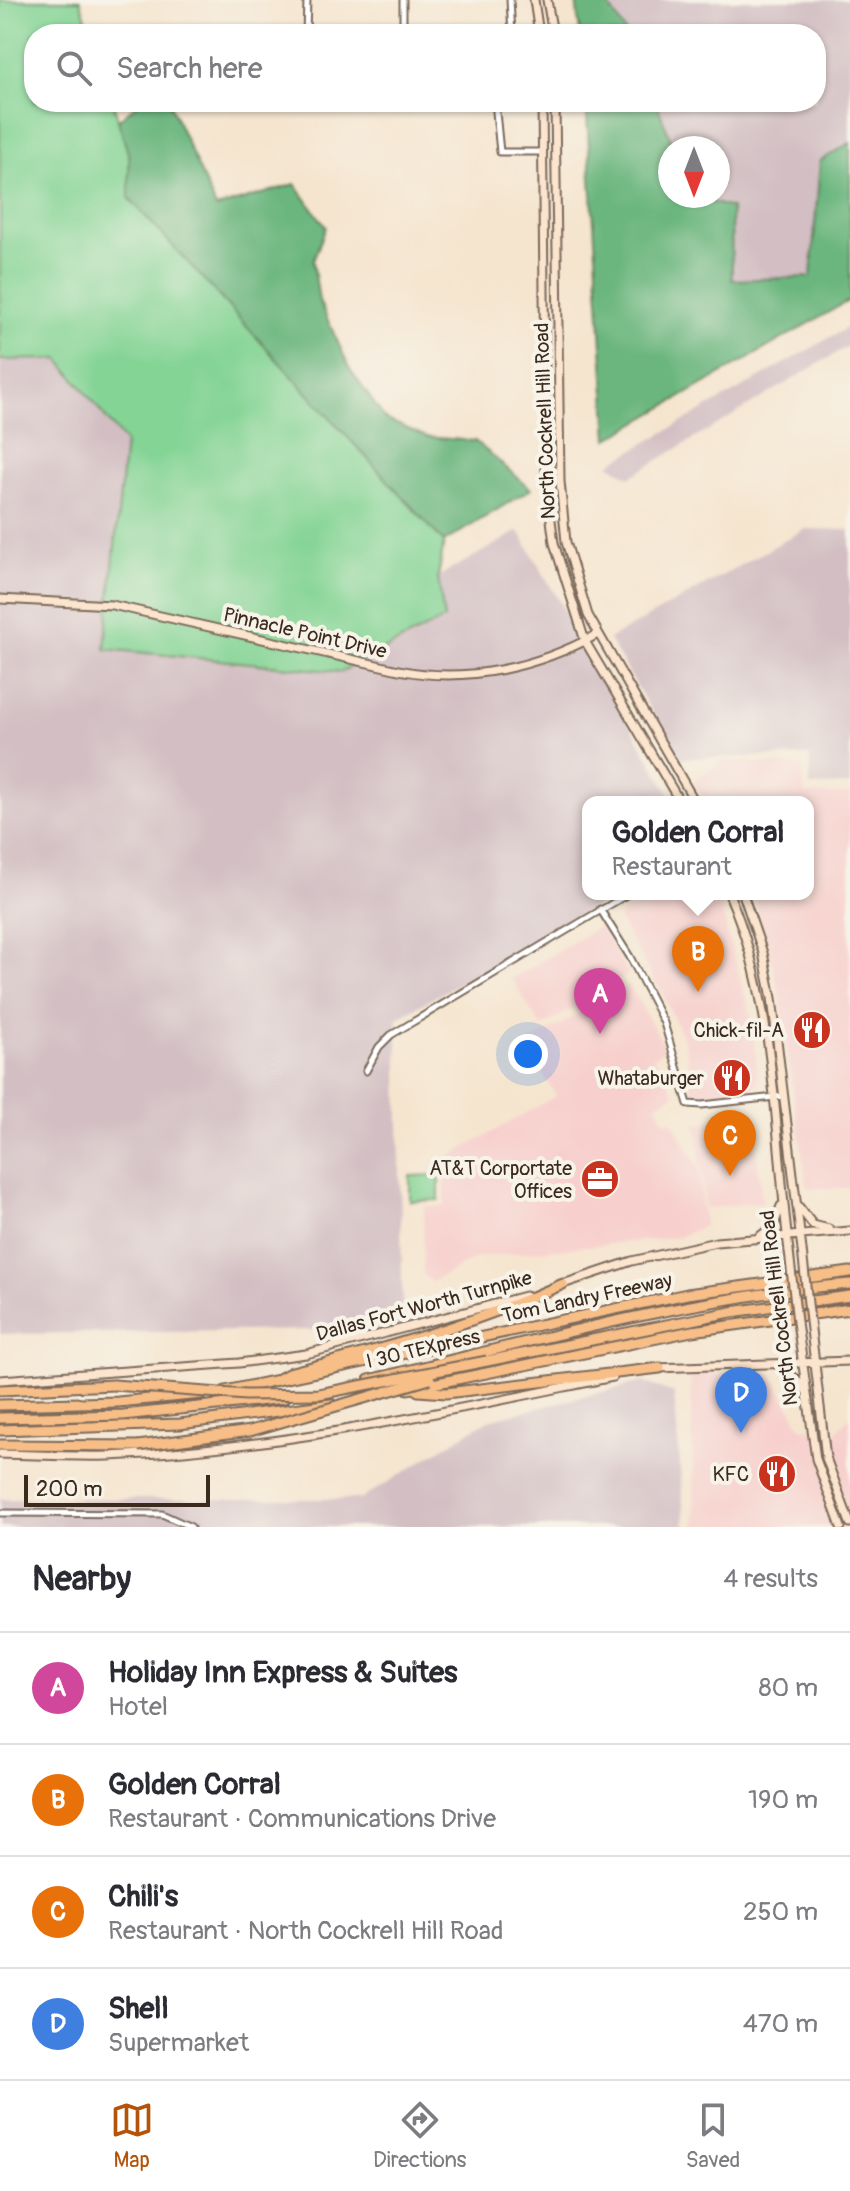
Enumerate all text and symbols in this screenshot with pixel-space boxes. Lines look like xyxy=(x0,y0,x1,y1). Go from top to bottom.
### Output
search box xyxy=(24,24,826,112)
icon: search xyxy=(52,46,96,90)
text: Search here xyxy=(116,50,263,87)
north arrow xyxy=(658,136,730,208)
street label: North Cockrell Hill Road xyxy=(529,322,561,520)
street label: Pinnacle Point Drive xyxy=(221,602,389,664)
popup xyxy=(582,796,814,900)
text: Golden Corral xyxy=(612,814,784,851)
text: Restaurant xyxy=(612,851,732,883)
pin: B xyxy=(672,926,724,992)
pin: A xyxy=(574,968,626,1034)
restaurant icon: Chick-fil-A xyxy=(791,1009,833,1051)
place label: Chick-fil-A xyxy=(694,1018,784,1043)
your location xyxy=(508,1034,548,1074)
restaurant icon: Whataburger xyxy=(711,1057,753,1099)
place label: Whataburger xyxy=(597,1066,704,1091)
pin: C xyxy=(704,1110,756,1176)
place label: AT&T Corportate Offices xyxy=(429,1156,572,1204)
office icon: AT&T Corportate Offices xyxy=(579,1158,621,1200)
street label: North Cockrell Hill Road xyxy=(755,1209,803,1407)
street label: Dallas Fort Worth Turnpike xyxy=(313,1265,535,1347)
street label: Tom Landry Freeway xyxy=(500,1268,675,1328)
street label: I 30 TEXpress xyxy=(364,1324,482,1374)
pin: D xyxy=(715,1367,767,1433)
restaurant icon: KFC xyxy=(756,1453,798,1495)
place label: KFC xyxy=(713,1462,749,1487)
scale bar xyxy=(24,1471,210,1507)
text: 200 m xyxy=(36,1475,103,1503)
text: Nearby xyxy=(32,1558,131,1601)
text: 4 results xyxy=(723,1563,818,1595)
text: Holiday Inn Express & Suites xyxy=(108,1654,457,1691)
text: A xyxy=(50,1672,66,1704)
text: 80 m xyxy=(758,1672,818,1704)
text: Hotel xyxy=(108,1691,168,1723)
text: Golden Corral xyxy=(108,1766,281,1803)
text: B xyxy=(51,1784,65,1816)
text: 190 m xyxy=(748,1784,818,1816)
text: Restaurant · Communications Drive xyxy=(108,1803,496,1835)
text: Chili's xyxy=(108,1878,178,1915)
text: C xyxy=(50,1896,66,1928)
text: 250 m xyxy=(743,1896,818,1928)
text: Restaurant · North Cockrell Hill Road xyxy=(108,1915,504,1947)
text: Shell xyxy=(108,1990,169,2027)
text: D xyxy=(50,2008,66,2040)
text: 470 m xyxy=(743,2008,818,2040)
text: Supermarket xyxy=(108,2027,249,2059)
tab: Map xyxy=(110,2098,154,2174)
tab: Directions xyxy=(373,2098,466,2174)
tab: Saved xyxy=(686,2098,740,2174)

